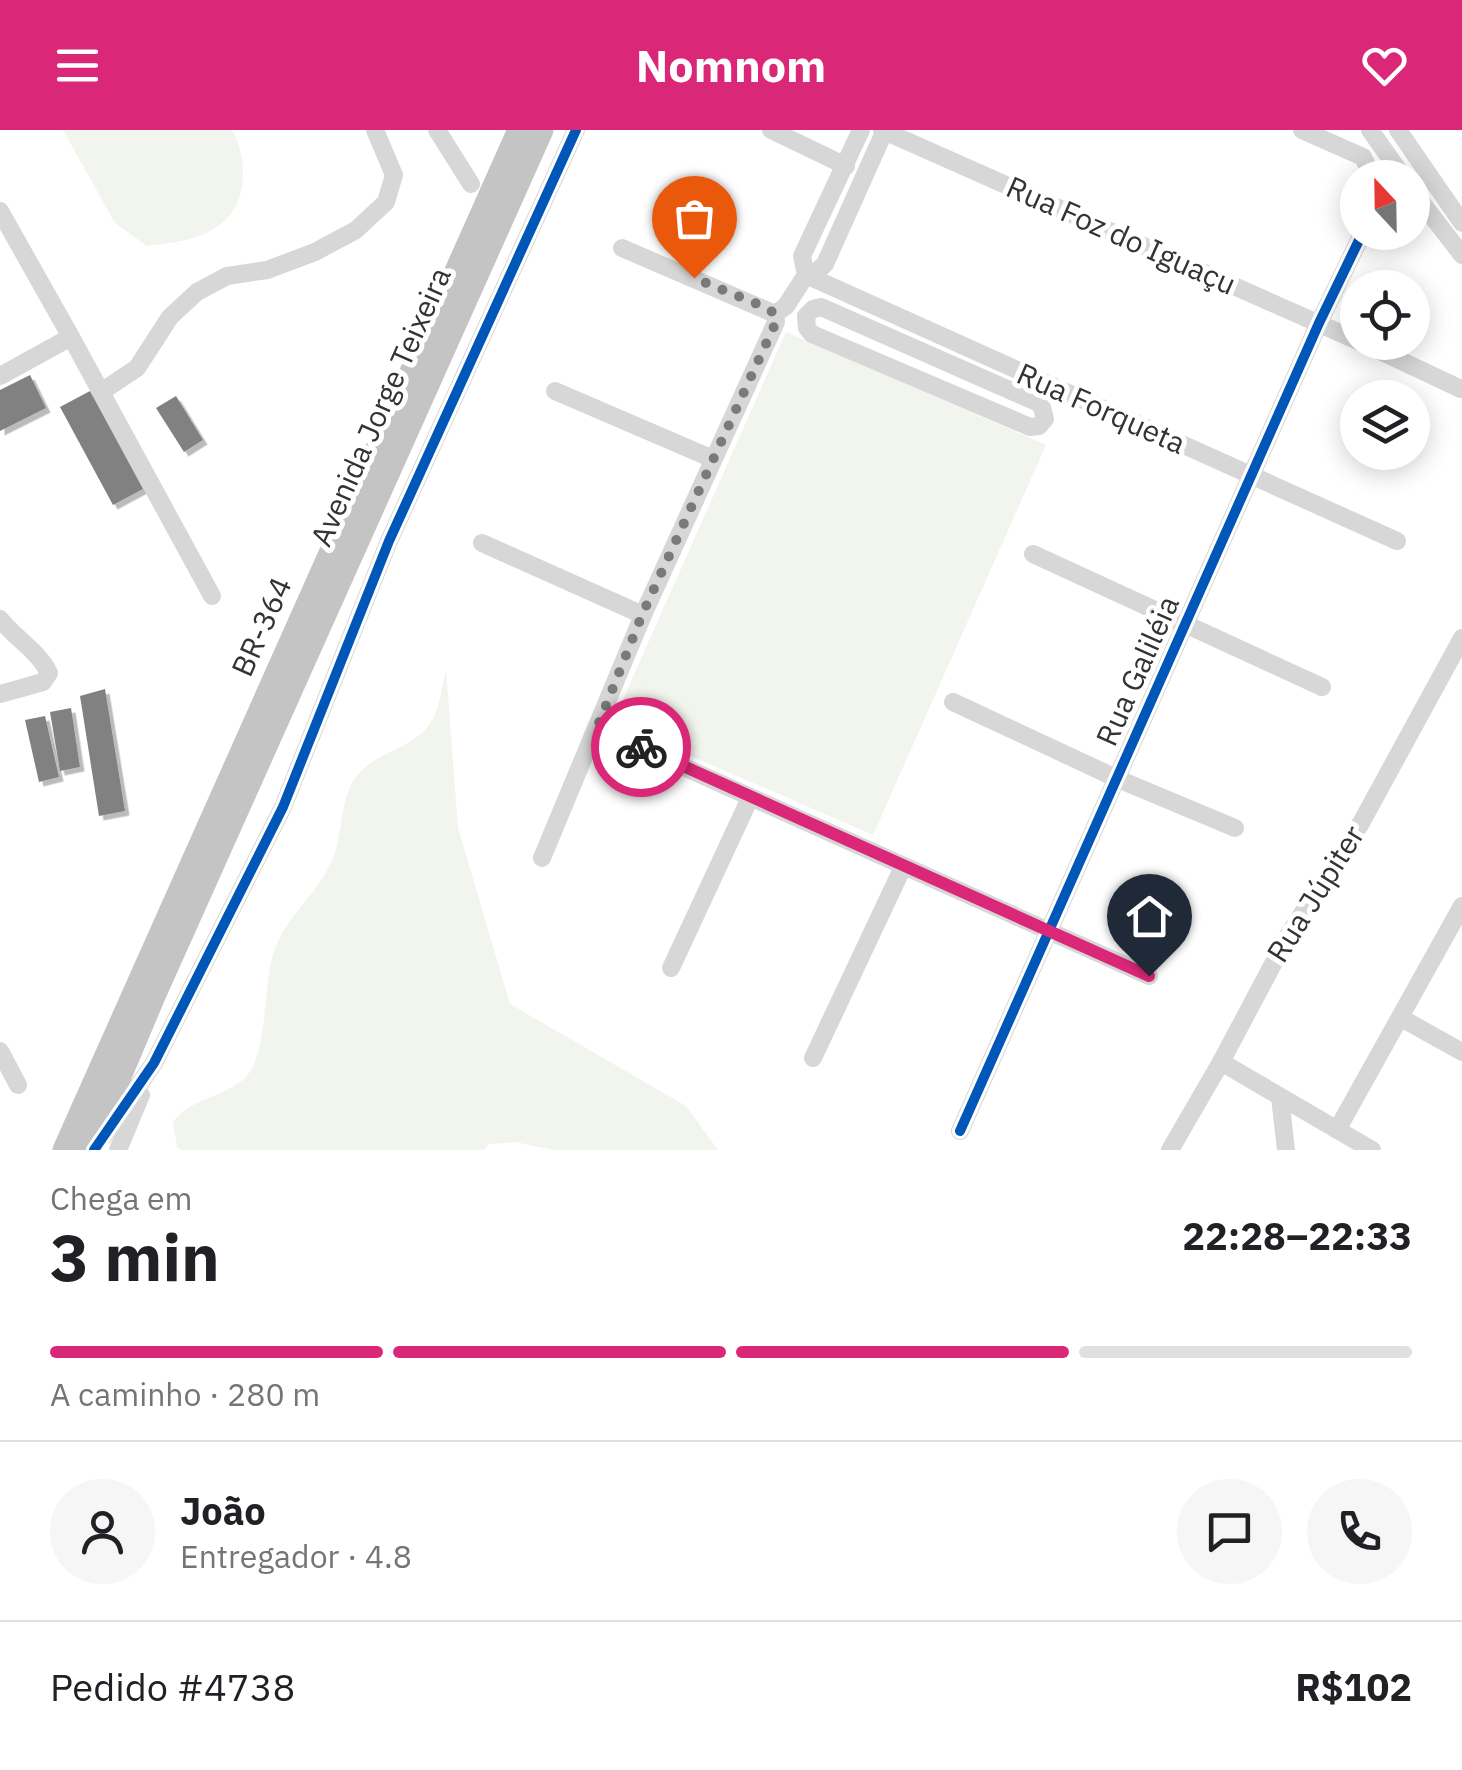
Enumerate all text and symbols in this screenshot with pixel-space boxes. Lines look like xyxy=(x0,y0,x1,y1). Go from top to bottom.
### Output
text: Nomnom xyxy=(636,36,826,94)
icon: menu xyxy=(50,38,105,93)
icon: heart xyxy=(1357,38,1412,93)
north arrow xyxy=(1340,160,1430,250)
map controls xyxy=(1340,160,1430,470)
street label: Rua Foz do Iguaçu xyxy=(1001,167,1242,303)
pin xyxy=(652,176,737,279)
icon: bag xyxy=(667,191,722,246)
street label: Avenida Jorge Teixeira xyxy=(301,261,459,552)
button: locate xyxy=(1340,270,1430,360)
street label: Rua Forqueta xyxy=(1011,353,1192,462)
button: layers xyxy=(1340,380,1430,470)
street label: BR-364 xyxy=(222,571,300,682)
street label: Rua Galiléia xyxy=(1086,589,1187,751)
courier xyxy=(591,697,691,797)
icon: bike xyxy=(614,720,669,775)
street label: Rua Júpiter xyxy=(1257,817,1372,969)
pin xyxy=(1107,874,1192,977)
icon: home xyxy=(1122,889,1177,944)
text: Chega em xyxy=(50,1177,193,1219)
text: 22:28–22:33 xyxy=(1182,1211,1412,1260)
text: 3 min xyxy=(50,1214,220,1299)
text: A caminho · 280 m xyxy=(50,1373,320,1415)
button: person xyxy=(50,1479,155,1584)
button: chat xyxy=(1177,1479,1282,1584)
button: phone xyxy=(1307,1479,1412,1584)
text: João xyxy=(180,1486,266,1535)
text: Entregador · 4.8 xyxy=(180,1535,412,1577)
text: Pedido #4738 xyxy=(50,1662,295,1711)
text: R$102 xyxy=(1295,1662,1412,1711)

